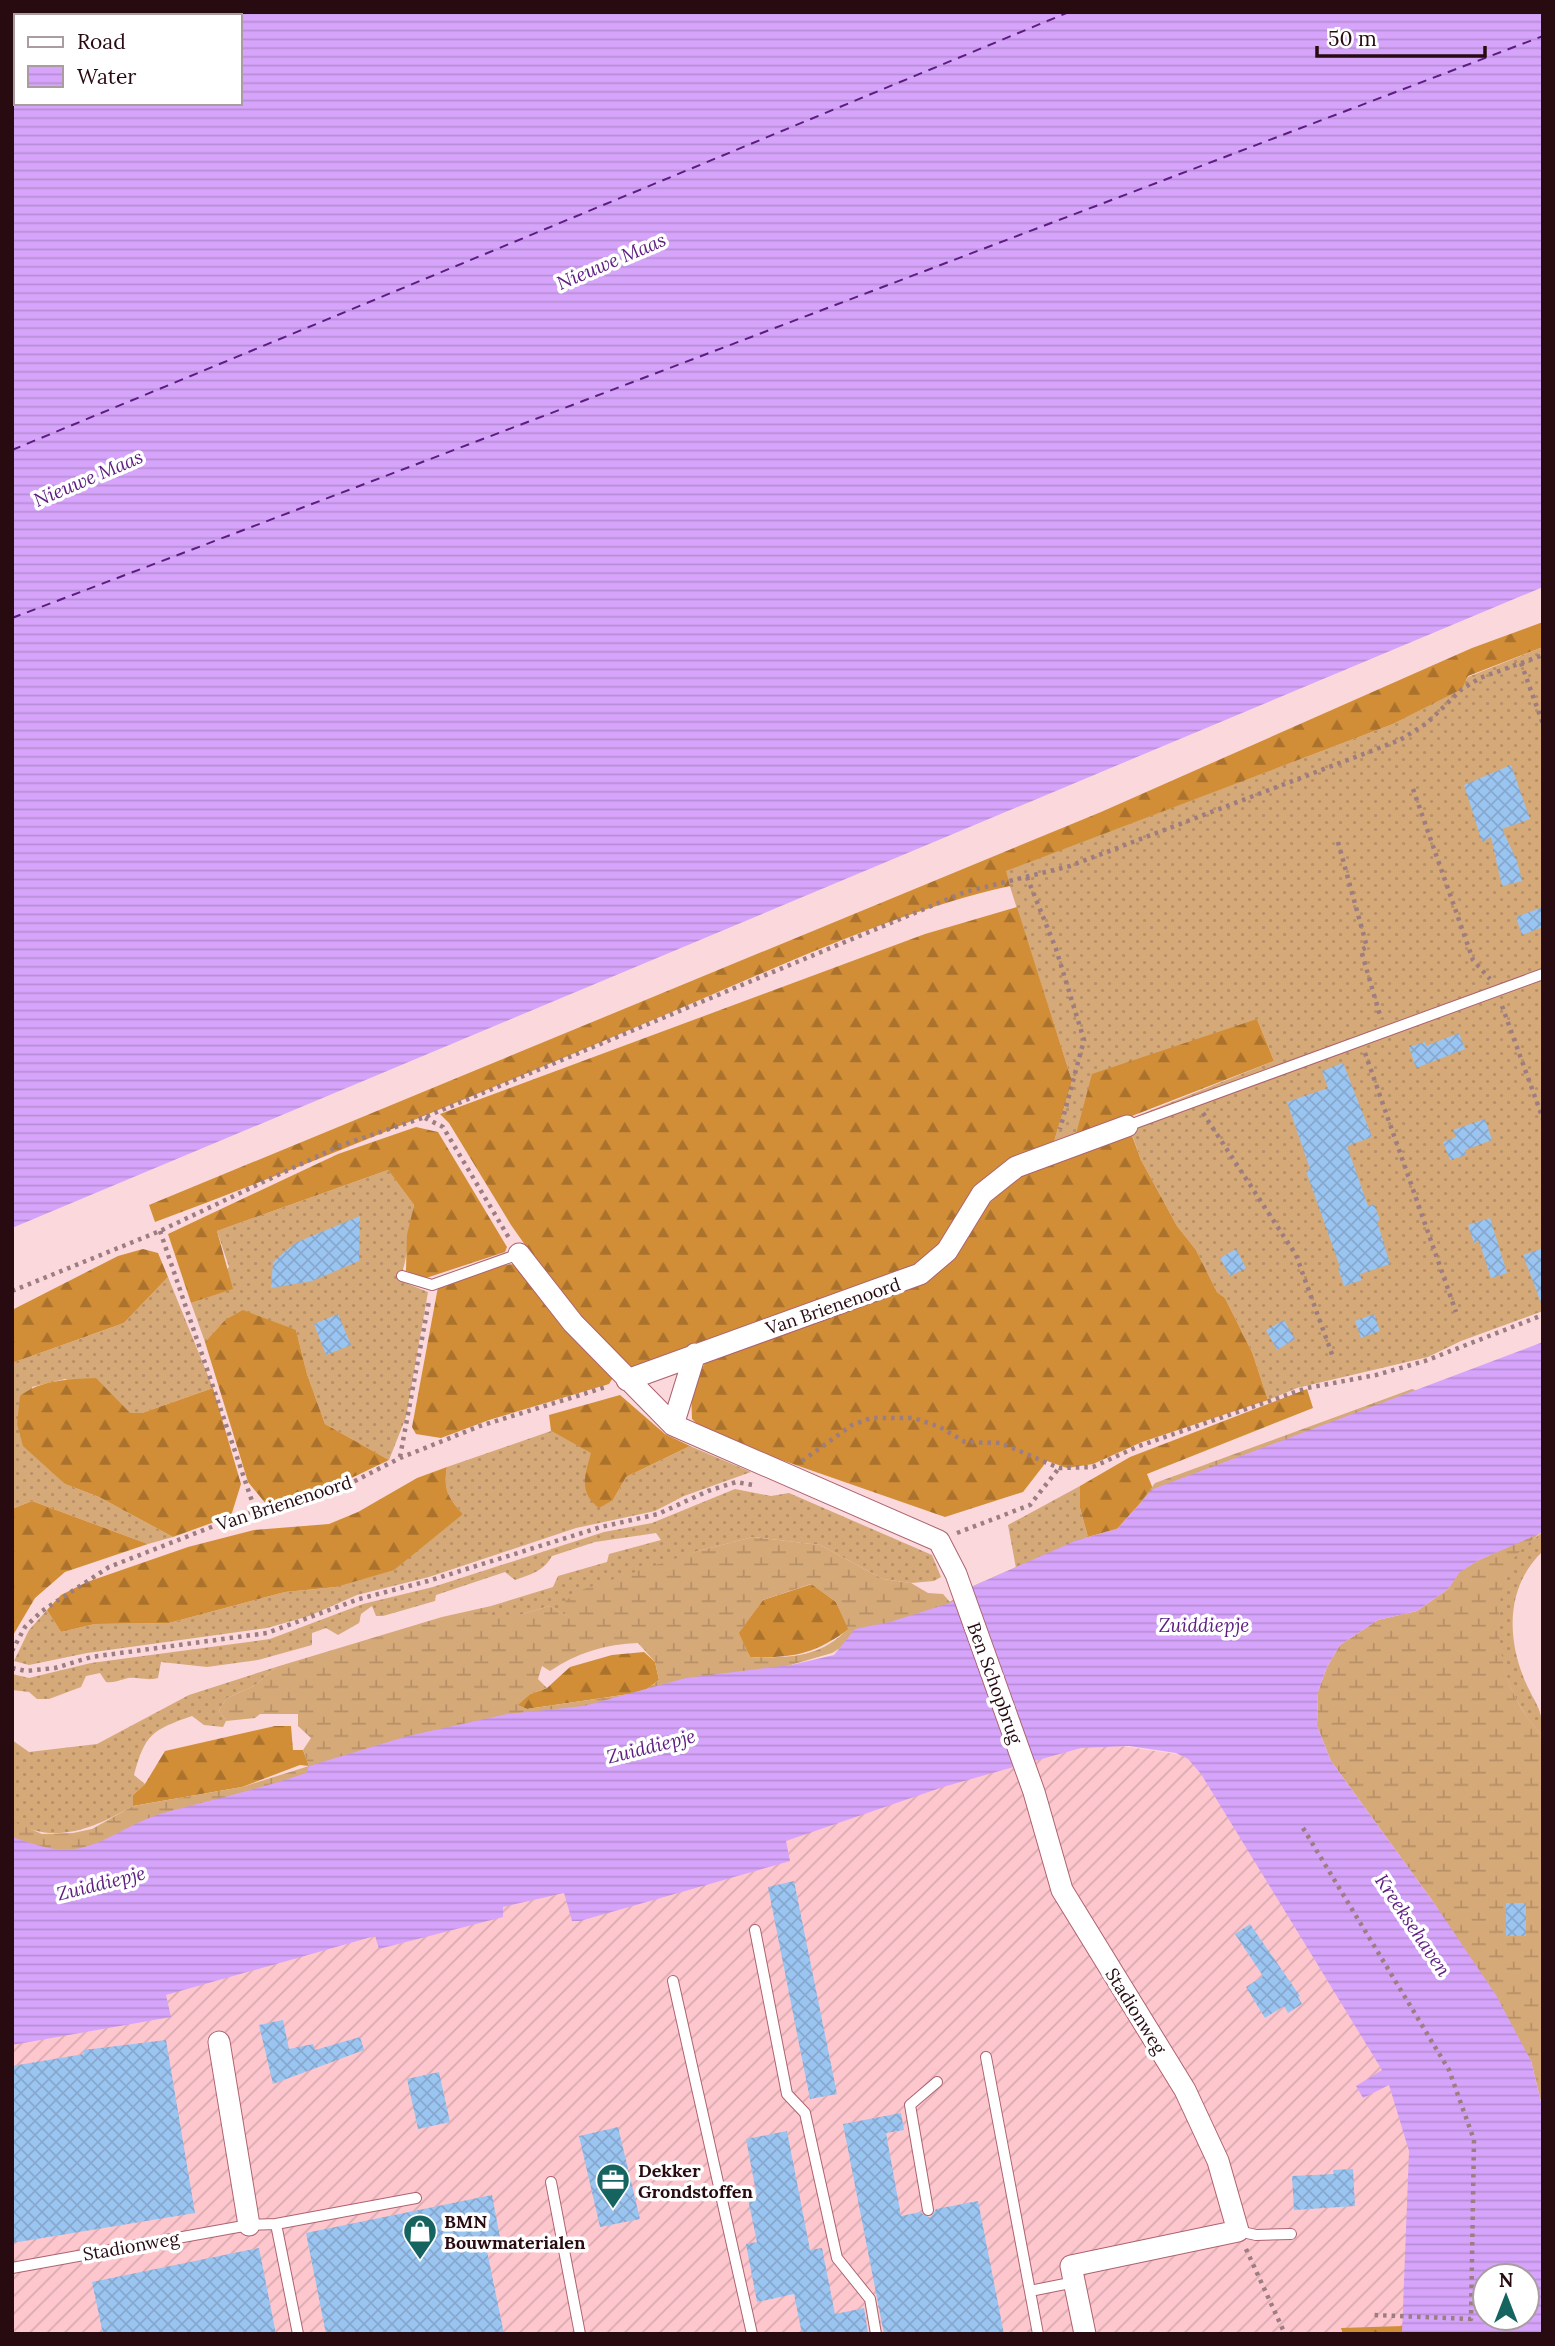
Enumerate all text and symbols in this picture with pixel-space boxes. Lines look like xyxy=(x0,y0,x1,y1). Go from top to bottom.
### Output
legend xyxy=(14,14,242,105)
scale bar xyxy=(1317,14,1485,58)
text: 50 m xyxy=(1328,25,1377,52)
text: Road xyxy=(77,28,126,55)
text: Water xyxy=(77,63,136,90)
water label: Nieuwe Maas xyxy=(553,227,669,295)
water label: Nieuwe Maas xyxy=(30,444,146,512)
street label: Van Brienenoord xyxy=(762,1272,904,1340)
street label: Van Brienenoord xyxy=(212,1470,355,1536)
water label: Zuiddiepje xyxy=(1159,1613,1249,1637)
street label: Ben Schopbrug xyxy=(962,1619,1028,1748)
water label: Zuiddiepje xyxy=(604,1723,698,1769)
water label: Zuiddiepje xyxy=(54,1860,148,1906)
water label: Kreeksehaven xyxy=(1370,1869,1456,1981)
street label: Stadionweg xyxy=(1100,1964,1172,2059)
place label: Dekker Grondstoffen xyxy=(638,2159,753,2203)
office icon: Dekker Grondstoffen xyxy=(594,2161,632,2210)
place label: BMN Bouwmaterialen xyxy=(444,2210,586,2254)
shop icon: BMN Bouwmaterialen xyxy=(401,2212,439,2261)
street label: Stadionweg xyxy=(81,2226,182,2266)
north arrow xyxy=(1471,2262,1541,2332)
text: N xyxy=(1499,2268,1514,2292)

